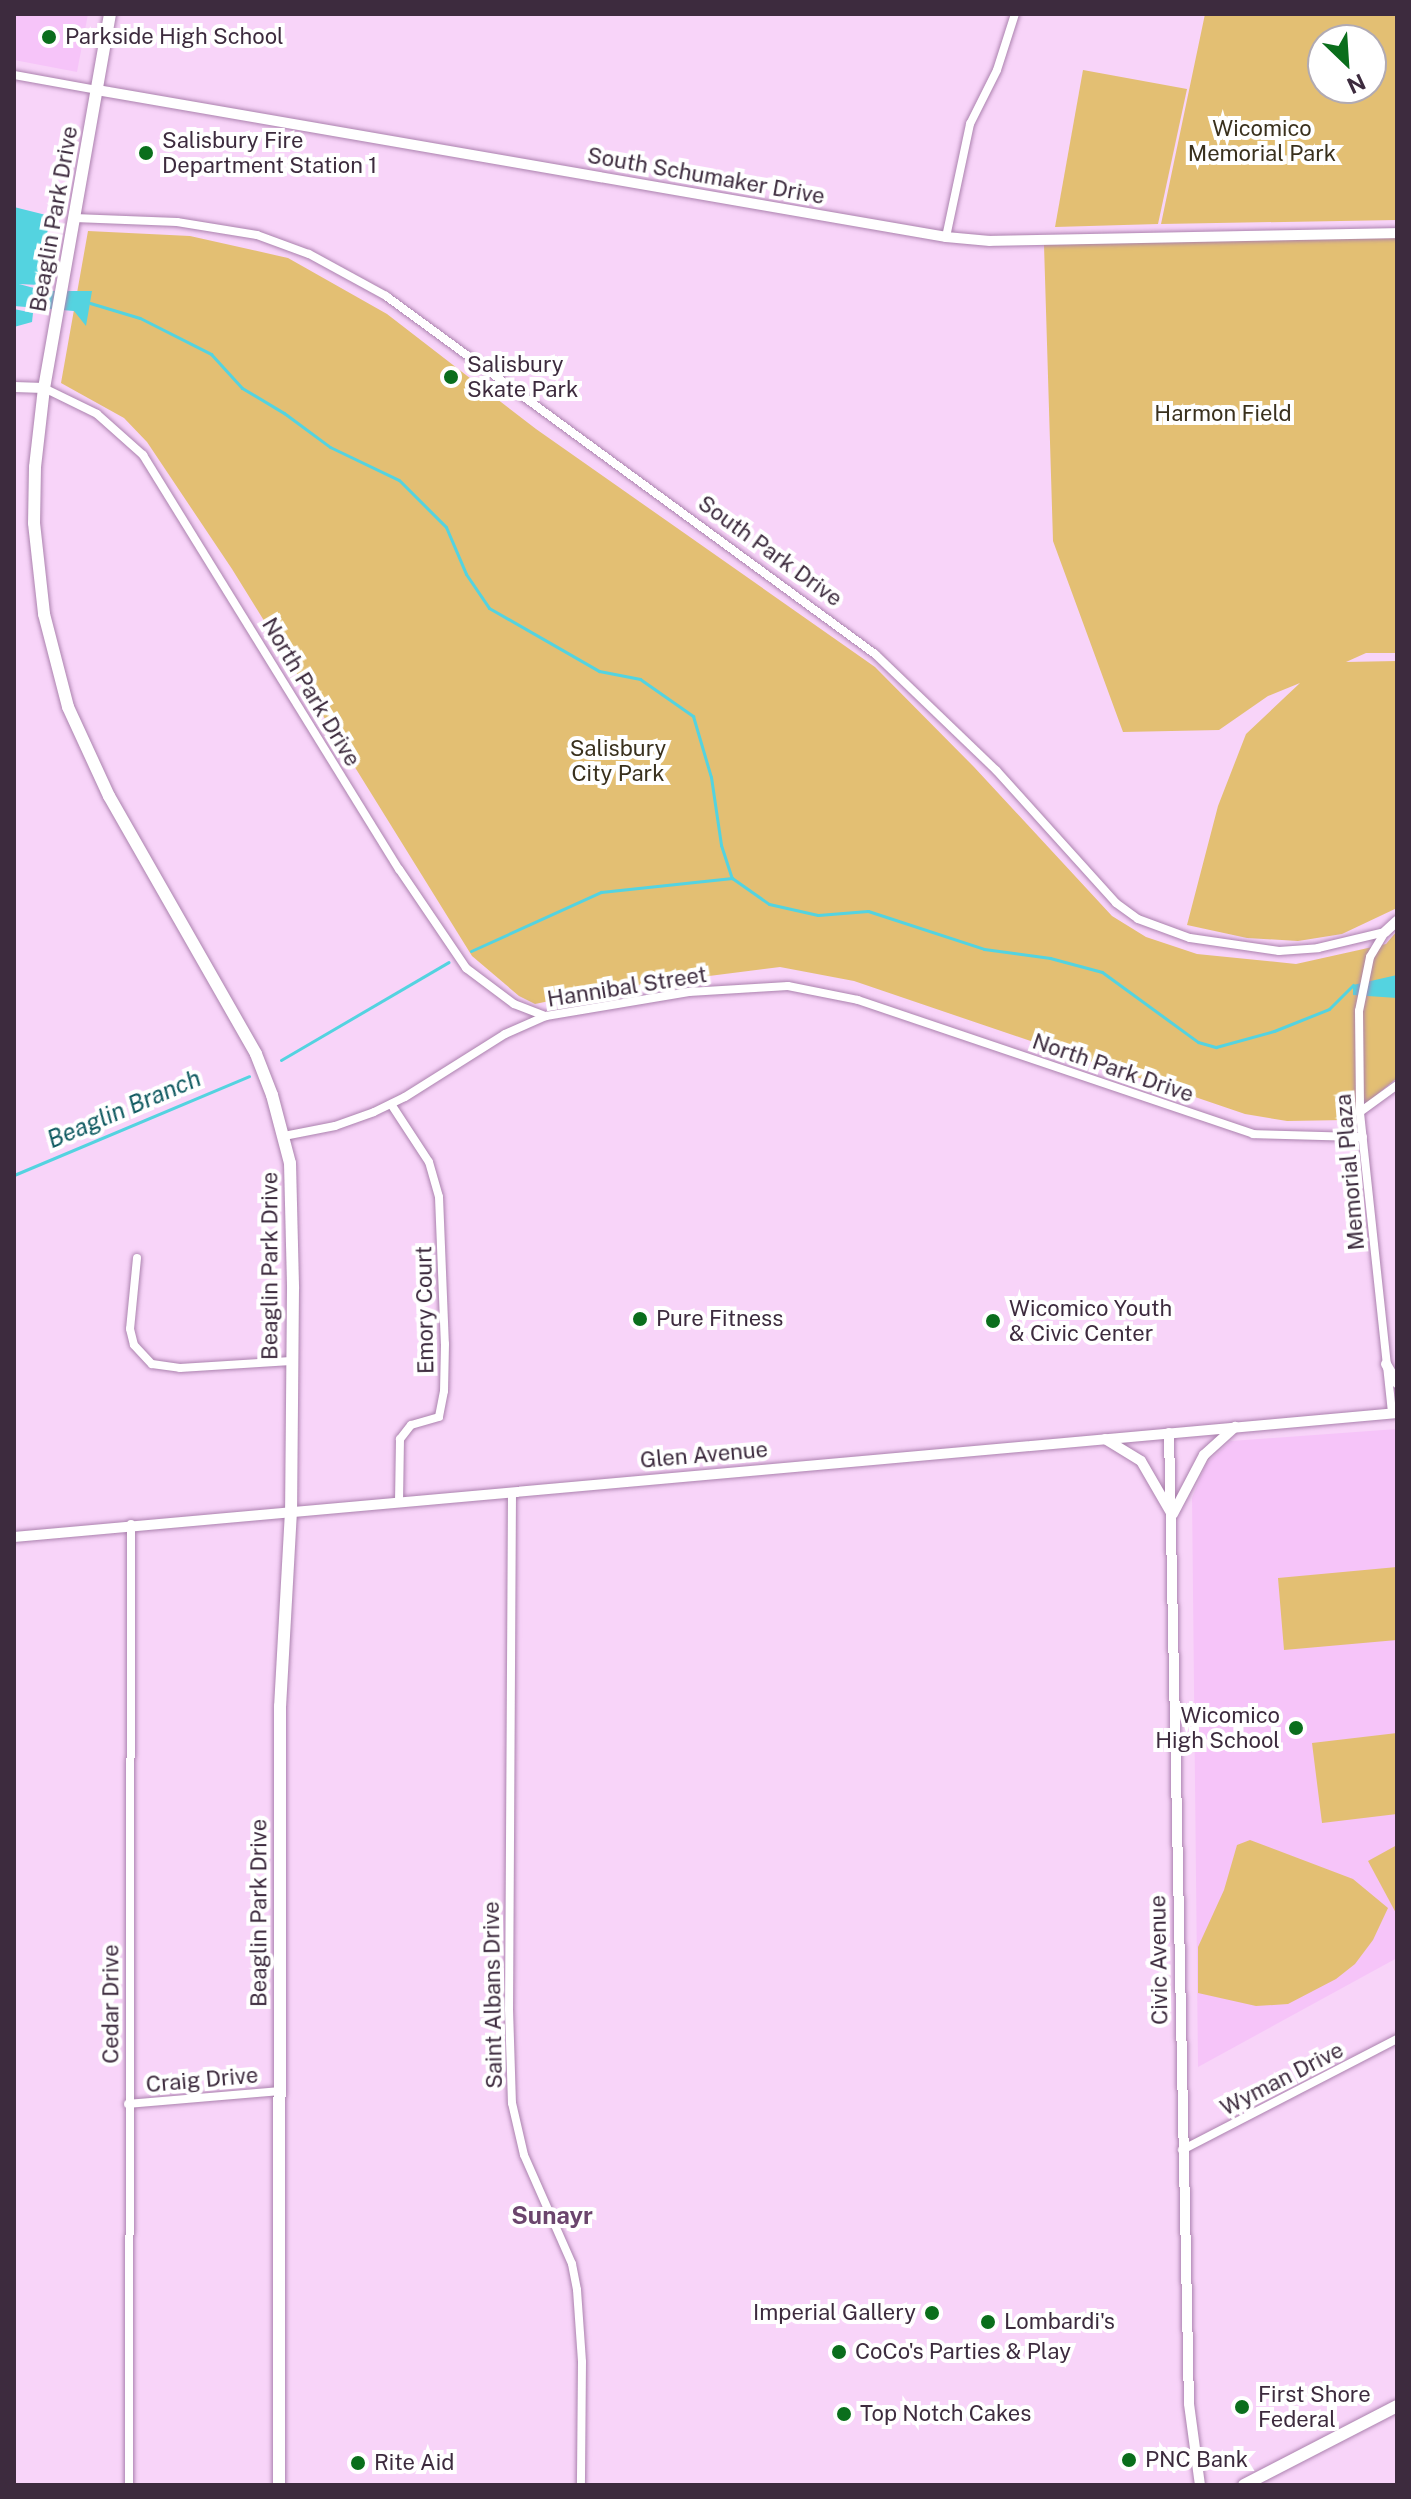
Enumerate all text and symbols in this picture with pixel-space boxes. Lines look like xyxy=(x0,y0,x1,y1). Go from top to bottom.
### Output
place label: Parkside High School xyxy=(65,24,284,50)
north arrow xyxy=(1307,24,1387,104)
marker: Parkside High School xyxy=(40,28,58,46)
text: N xyxy=(1343,69,1370,99)
park label: Wicomico Memorial Park xyxy=(1188,115,1336,166)
street label: Beaglin Park Drive xyxy=(25,124,83,314)
place label: Salisbury Fire Department Station 1 xyxy=(162,127,377,178)
street label: South Schumaker Drive xyxy=(585,142,827,210)
marker: Salisbury Fire Department Station 1 xyxy=(137,144,155,162)
place label: Salisbury Skate Park xyxy=(467,351,578,402)
marker: Salisbury Skate Park xyxy=(442,368,460,386)
park label: Harmon Field xyxy=(1154,401,1292,427)
street label: South Park Drive xyxy=(693,490,847,612)
street label: North Park Drive xyxy=(256,613,366,771)
park label: Salisbury City Park xyxy=(570,735,666,786)
street label: Hannibal Street xyxy=(545,961,709,1013)
street label: North Park Drive xyxy=(1029,1028,1197,1108)
water label: Beaglin Branch xyxy=(43,1064,205,1154)
street label: Memorial Plaza xyxy=(1330,1093,1370,1251)
street label: Beaglin Park Drive xyxy=(257,1172,283,1360)
street label: Emory Court xyxy=(411,1246,439,1374)
place label: Wicomico Youth & Civic Center xyxy=(1009,1295,1172,1346)
place label: Pure Fitness xyxy=(656,1306,783,1332)
marker: Pure Fitness xyxy=(631,1310,649,1328)
marker: Wicomico Youth & Civic Center xyxy=(984,1312,1002,1330)
street label: Glen Avenue xyxy=(639,1436,769,1474)
place label: Wicomico High School xyxy=(1155,1702,1280,1754)
marker: Wicomico High School xyxy=(1287,1719,1305,1737)
street label: Beaglin Park Drive xyxy=(246,1819,272,2007)
street label: Civic Avenue xyxy=(1145,1895,1173,2025)
street label: Saint Albans Drive xyxy=(478,1901,508,2089)
street label: Cedar Drive xyxy=(98,1944,124,2064)
street label: Wyman Drive xyxy=(1216,2037,1348,2121)
street label: Craig Drive xyxy=(145,2062,259,2098)
district label: Sunayr xyxy=(511,2202,593,2230)
place label: Imperial Gallery xyxy=(753,2300,916,2326)
marker: Imperial Gallery xyxy=(923,2304,941,2322)
place label: Lombardi's xyxy=(1004,2309,1115,2335)
marker: Lombardi's xyxy=(979,2313,997,2331)
place label: CoCo's Parties & Play xyxy=(855,2339,1071,2365)
marker: CoCo's Parties & Play xyxy=(830,2343,848,2361)
place label: First Shore Federal xyxy=(1258,2381,1371,2432)
marker: First Shore Federal xyxy=(1233,2398,1251,2416)
place label: Top Notch Cakes xyxy=(860,2401,1031,2427)
marker: Top Notch Cakes xyxy=(835,2405,853,2423)
place label: PNC Bank xyxy=(1145,2447,1248,2473)
place label: Rite Aid xyxy=(374,2450,454,2476)
marker: PNC Bank xyxy=(1120,2451,1138,2469)
marker: Rite Aid xyxy=(349,2454,367,2472)

